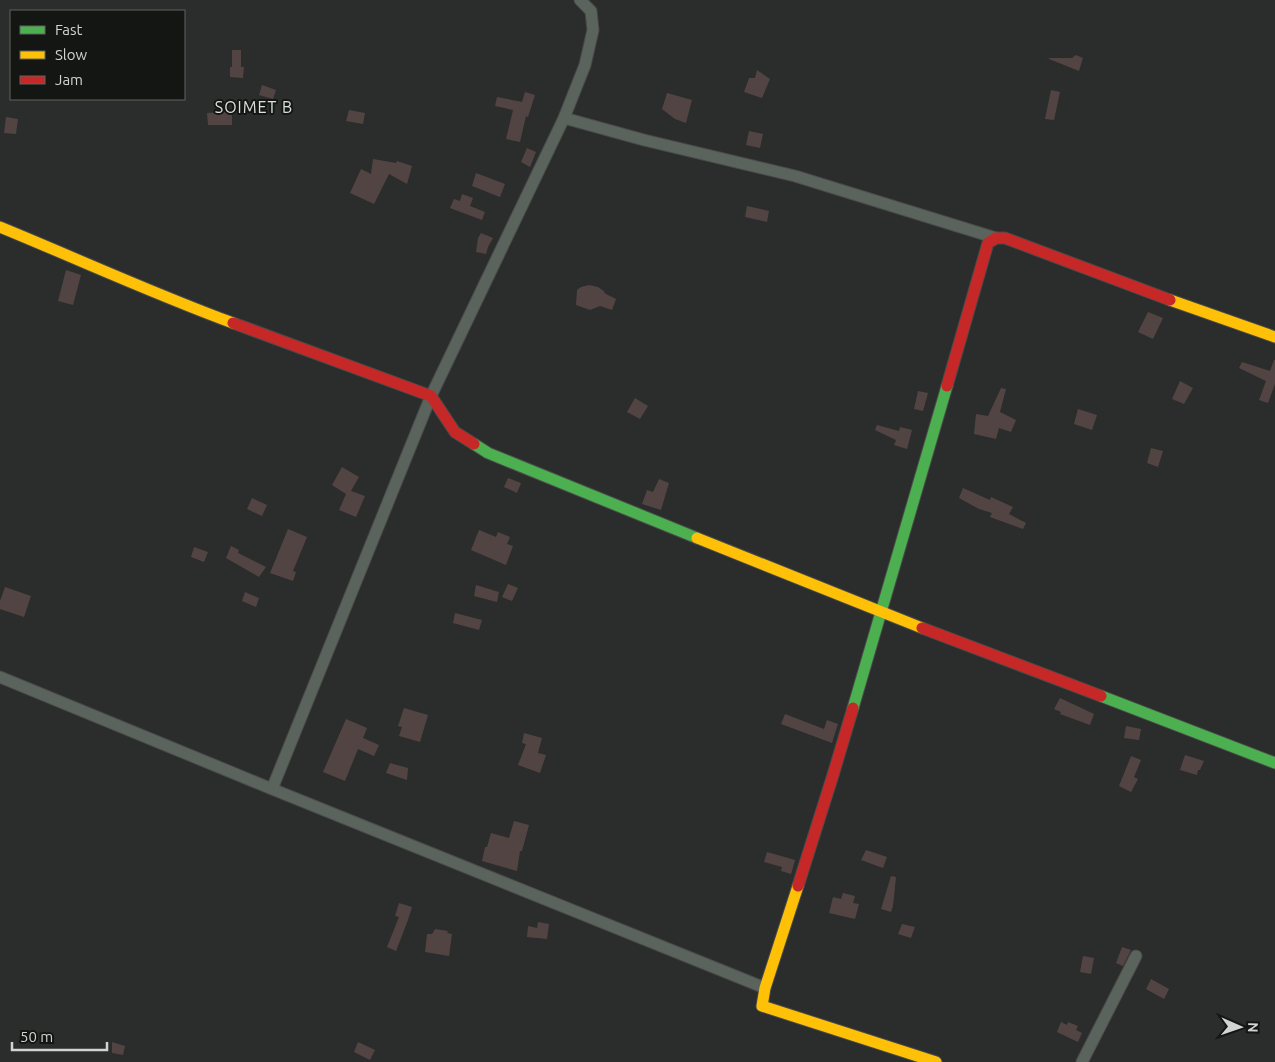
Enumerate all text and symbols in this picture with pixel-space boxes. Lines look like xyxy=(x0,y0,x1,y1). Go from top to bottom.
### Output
legend xyxy=(10,10,185,100)
text: Fast xyxy=(55,21,83,38)
text: Slow xyxy=(55,46,88,63)
text: Jam xyxy=(55,71,83,88)
district label: SOIMET B xyxy=(215,98,293,116)
north arrow xyxy=(1215,1002,1265,1052)
scale bar xyxy=(12,1020,108,1052)
text: N xyxy=(1245,1022,1261,1033)
text: 50 m xyxy=(20,1028,53,1045)

